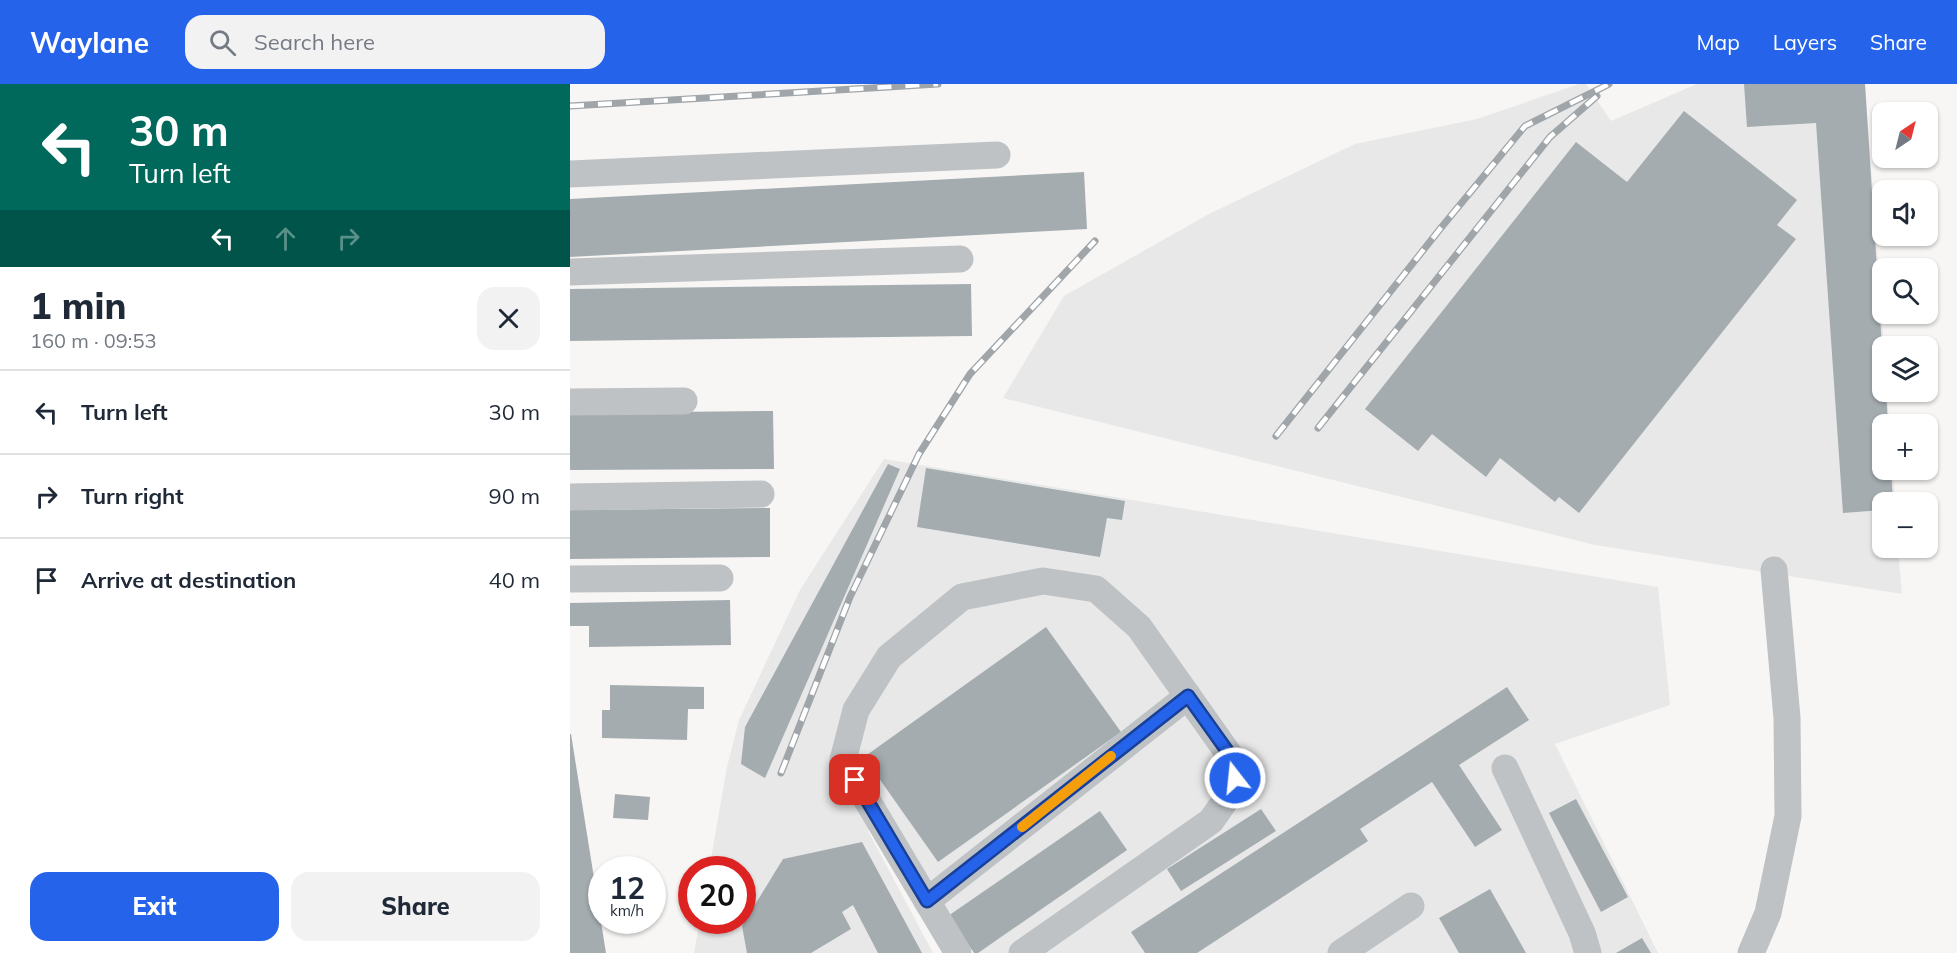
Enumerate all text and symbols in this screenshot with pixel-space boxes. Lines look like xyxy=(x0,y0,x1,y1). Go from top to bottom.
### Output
search box xyxy=(185,15,605,69)
text: Waylane xyxy=(30,25,149,60)
icon: search xyxy=(206,26,239,59)
text: Search here xyxy=(254,28,375,56)
text: Map xyxy=(1697,29,1740,55)
text: Layers xyxy=(1773,29,1837,55)
text: Share xyxy=(1870,29,1927,55)
north arrow xyxy=(1872,102,1938,168)
map controls xyxy=(1872,102,1938,558)
text: 30 m xyxy=(129,104,229,157)
icon: left xyxy=(30,108,108,186)
text: Turn left xyxy=(129,156,231,190)
button: sound xyxy=(1872,180,1938,246)
icon: left xyxy=(206,222,239,255)
icon: ahead xyxy=(269,222,302,255)
icon: right xyxy=(332,222,365,255)
button: search xyxy=(1872,258,1938,324)
text: 1 min xyxy=(30,283,126,328)
button: close xyxy=(477,287,540,350)
text: 160 m · 09:53 xyxy=(30,328,156,353)
button: layers xyxy=(1872,336,1938,402)
icon: left xyxy=(30,396,63,429)
text: Turn left xyxy=(81,398,168,426)
text: 30 m xyxy=(489,398,540,426)
button: + xyxy=(1872,414,1938,480)
icon: right xyxy=(30,480,63,513)
text: Turn right xyxy=(81,482,184,510)
text: 90 m xyxy=(489,482,540,510)
button: − xyxy=(1872,492,1938,558)
icon: arrive xyxy=(30,564,63,597)
text: Arrive at destination xyxy=(81,566,296,594)
text: 40 m xyxy=(489,566,540,594)
position arrow xyxy=(1203,746,1267,810)
pin xyxy=(829,754,880,805)
icon: arrive xyxy=(838,763,871,796)
speed limit sign: 20 xyxy=(678,856,756,934)
text: 12 xyxy=(609,869,645,907)
button: Exit xyxy=(30,872,279,941)
button: Share xyxy=(291,872,540,941)
text: km/h xyxy=(610,901,644,920)

